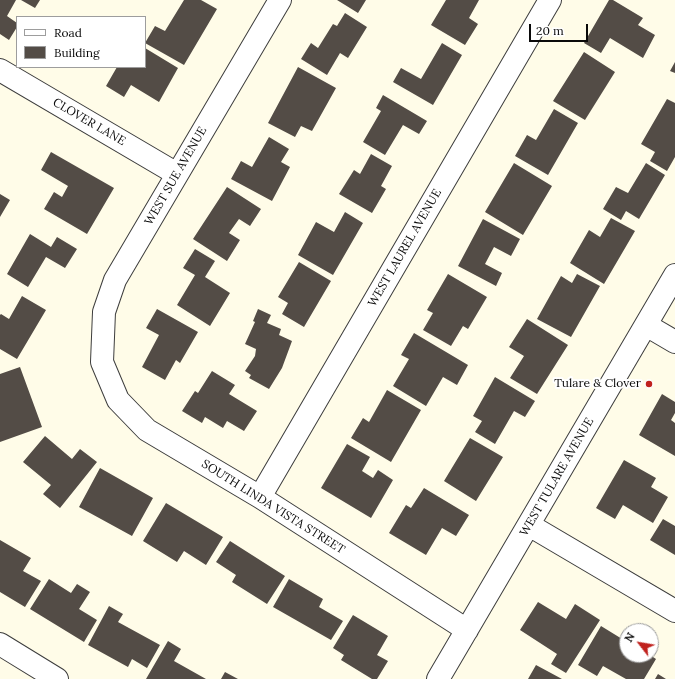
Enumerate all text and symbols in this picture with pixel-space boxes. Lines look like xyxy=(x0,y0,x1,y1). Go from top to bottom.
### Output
legend xyxy=(16,16,146,68)
scale bar xyxy=(531,16,590,42)
text: 20 m xyxy=(536,23,564,38)
text: Road xyxy=(54,25,82,40)
text: Building xyxy=(54,45,100,60)
street label: CLOVER LANE xyxy=(50,95,128,149)
street label: WEST SUE AVENUE xyxy=(142,124,210,228)
street label: WEST LAUREL AVENUE xyxy=(365,187,445,309)
place label: Tulare & Clover xyxy=(554,377,641,391)
marker: Tulare & Clover xyxy=(644,379,654,389)
street label: WEST TULARE AVENUE xyxy=(517,415,597,539)
street label: SOUTH LINDA VISTA STREET xyxy=(199,457,347,557)
north arrow xyxy=(619,623,659,663)
text: N xyxy=(621,630,638,645)

